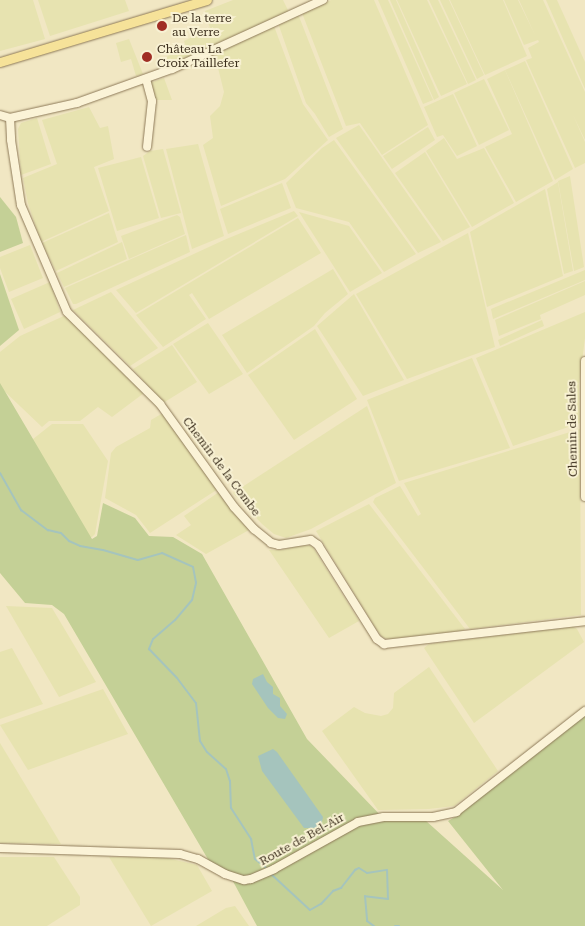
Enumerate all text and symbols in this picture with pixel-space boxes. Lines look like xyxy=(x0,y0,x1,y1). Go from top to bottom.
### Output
place label: De la terre au Verre xyxy=(172,12,231,40)
marker: De la terre au Verre xyxy=(156,20,168,32)
place label: Château La Croix Taillefer xyxy=(157,43,239,71)
marker: Château La Croix Taillefer xyxy=(141,51,153,63)
street label: Chemin de Sales xyxy=(565,381,581,477)
street label: Chemin de la Combe xyxy=(179,415,263,519)
street label: Route de Bel-Air xyxy=(257,811,347,869)

